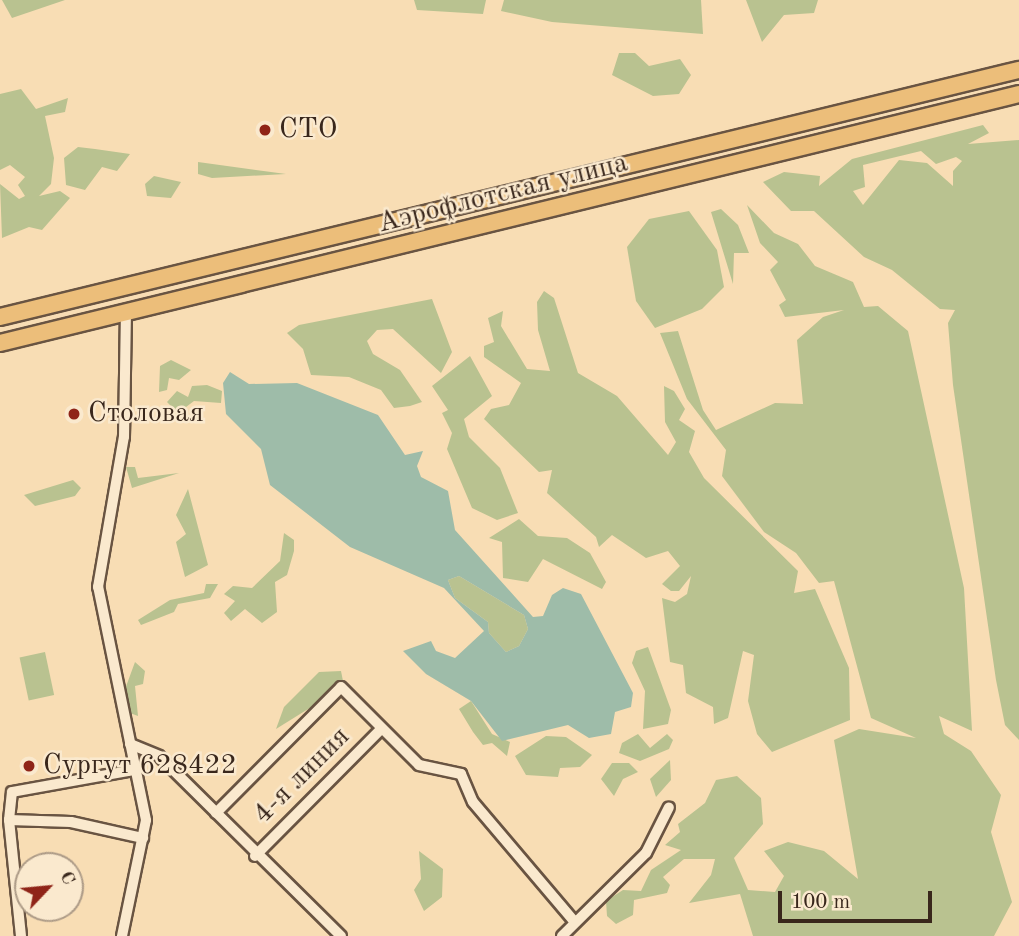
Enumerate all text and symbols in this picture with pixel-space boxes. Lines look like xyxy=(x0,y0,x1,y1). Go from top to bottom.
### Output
place label: СТО xyxy=(279,113,337,147)
marker: СТО xyxy=(257,122,273,138)
street label: Аэрофлотская улица xyxy=(375,147,631,241)
place label: Столовая xyxy=(88,397,204,431)
marker: Столовая xyxy=(66,406,82,422)
street label: 4-я линия xyxy=(247,721,357,831)
place label: Сургут 628422 xyxy=(43,749,237,783)
marker: Сургут 628422 xyxy=(21,758,37,774)
north arrow xyxy=(14,852,84,922)
text: С xyxy=(55,869,78,888)
scale bar xyxy=(781,876,935,920)
text: 100 m xyxy=(791,892,850,913)

